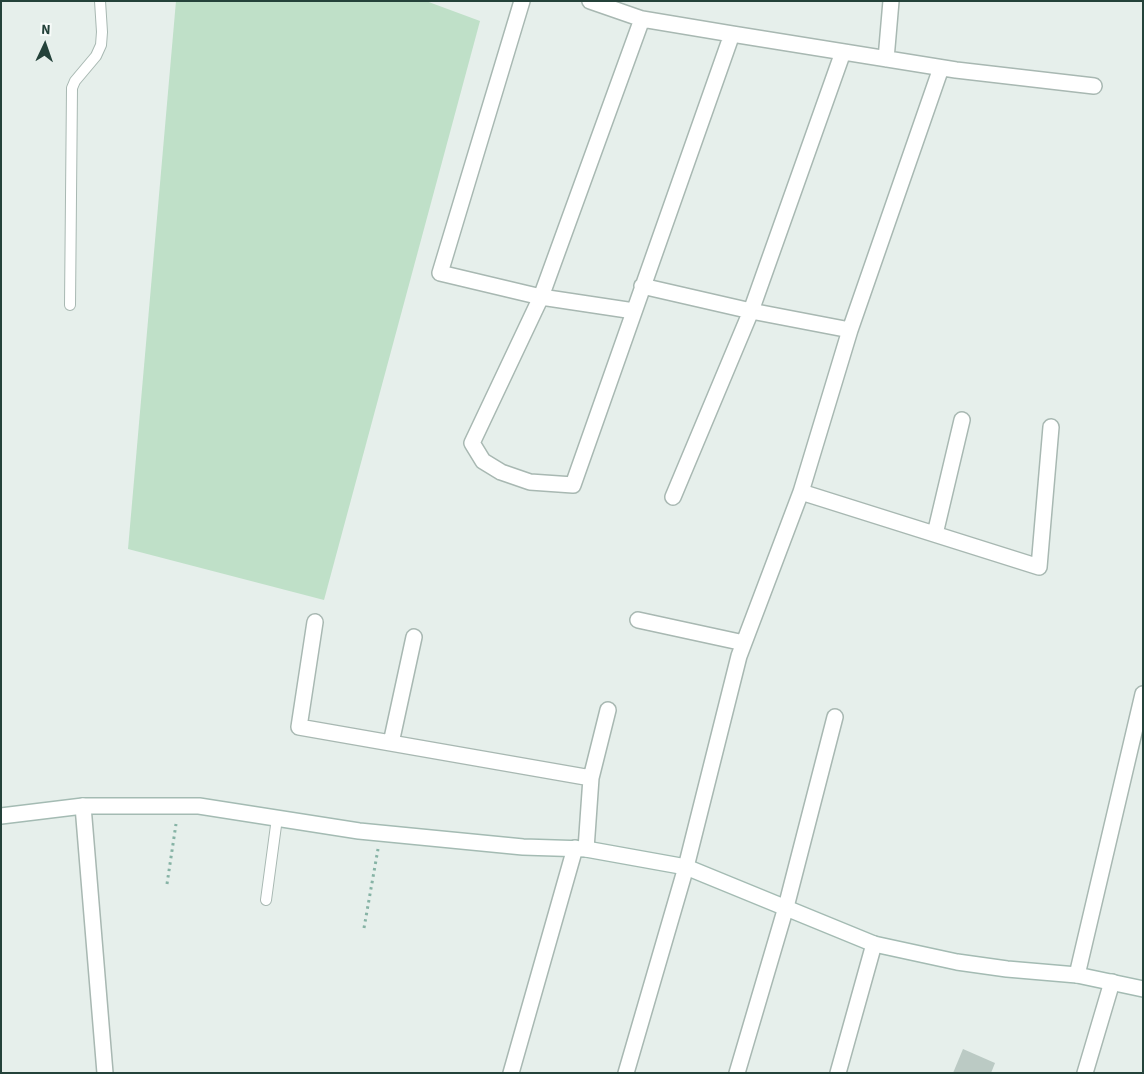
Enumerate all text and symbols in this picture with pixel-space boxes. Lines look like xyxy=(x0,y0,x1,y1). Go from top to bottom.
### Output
north arrow xyxy=(20,20,70,70)
text: N xyxy=(41,20,51,40)

